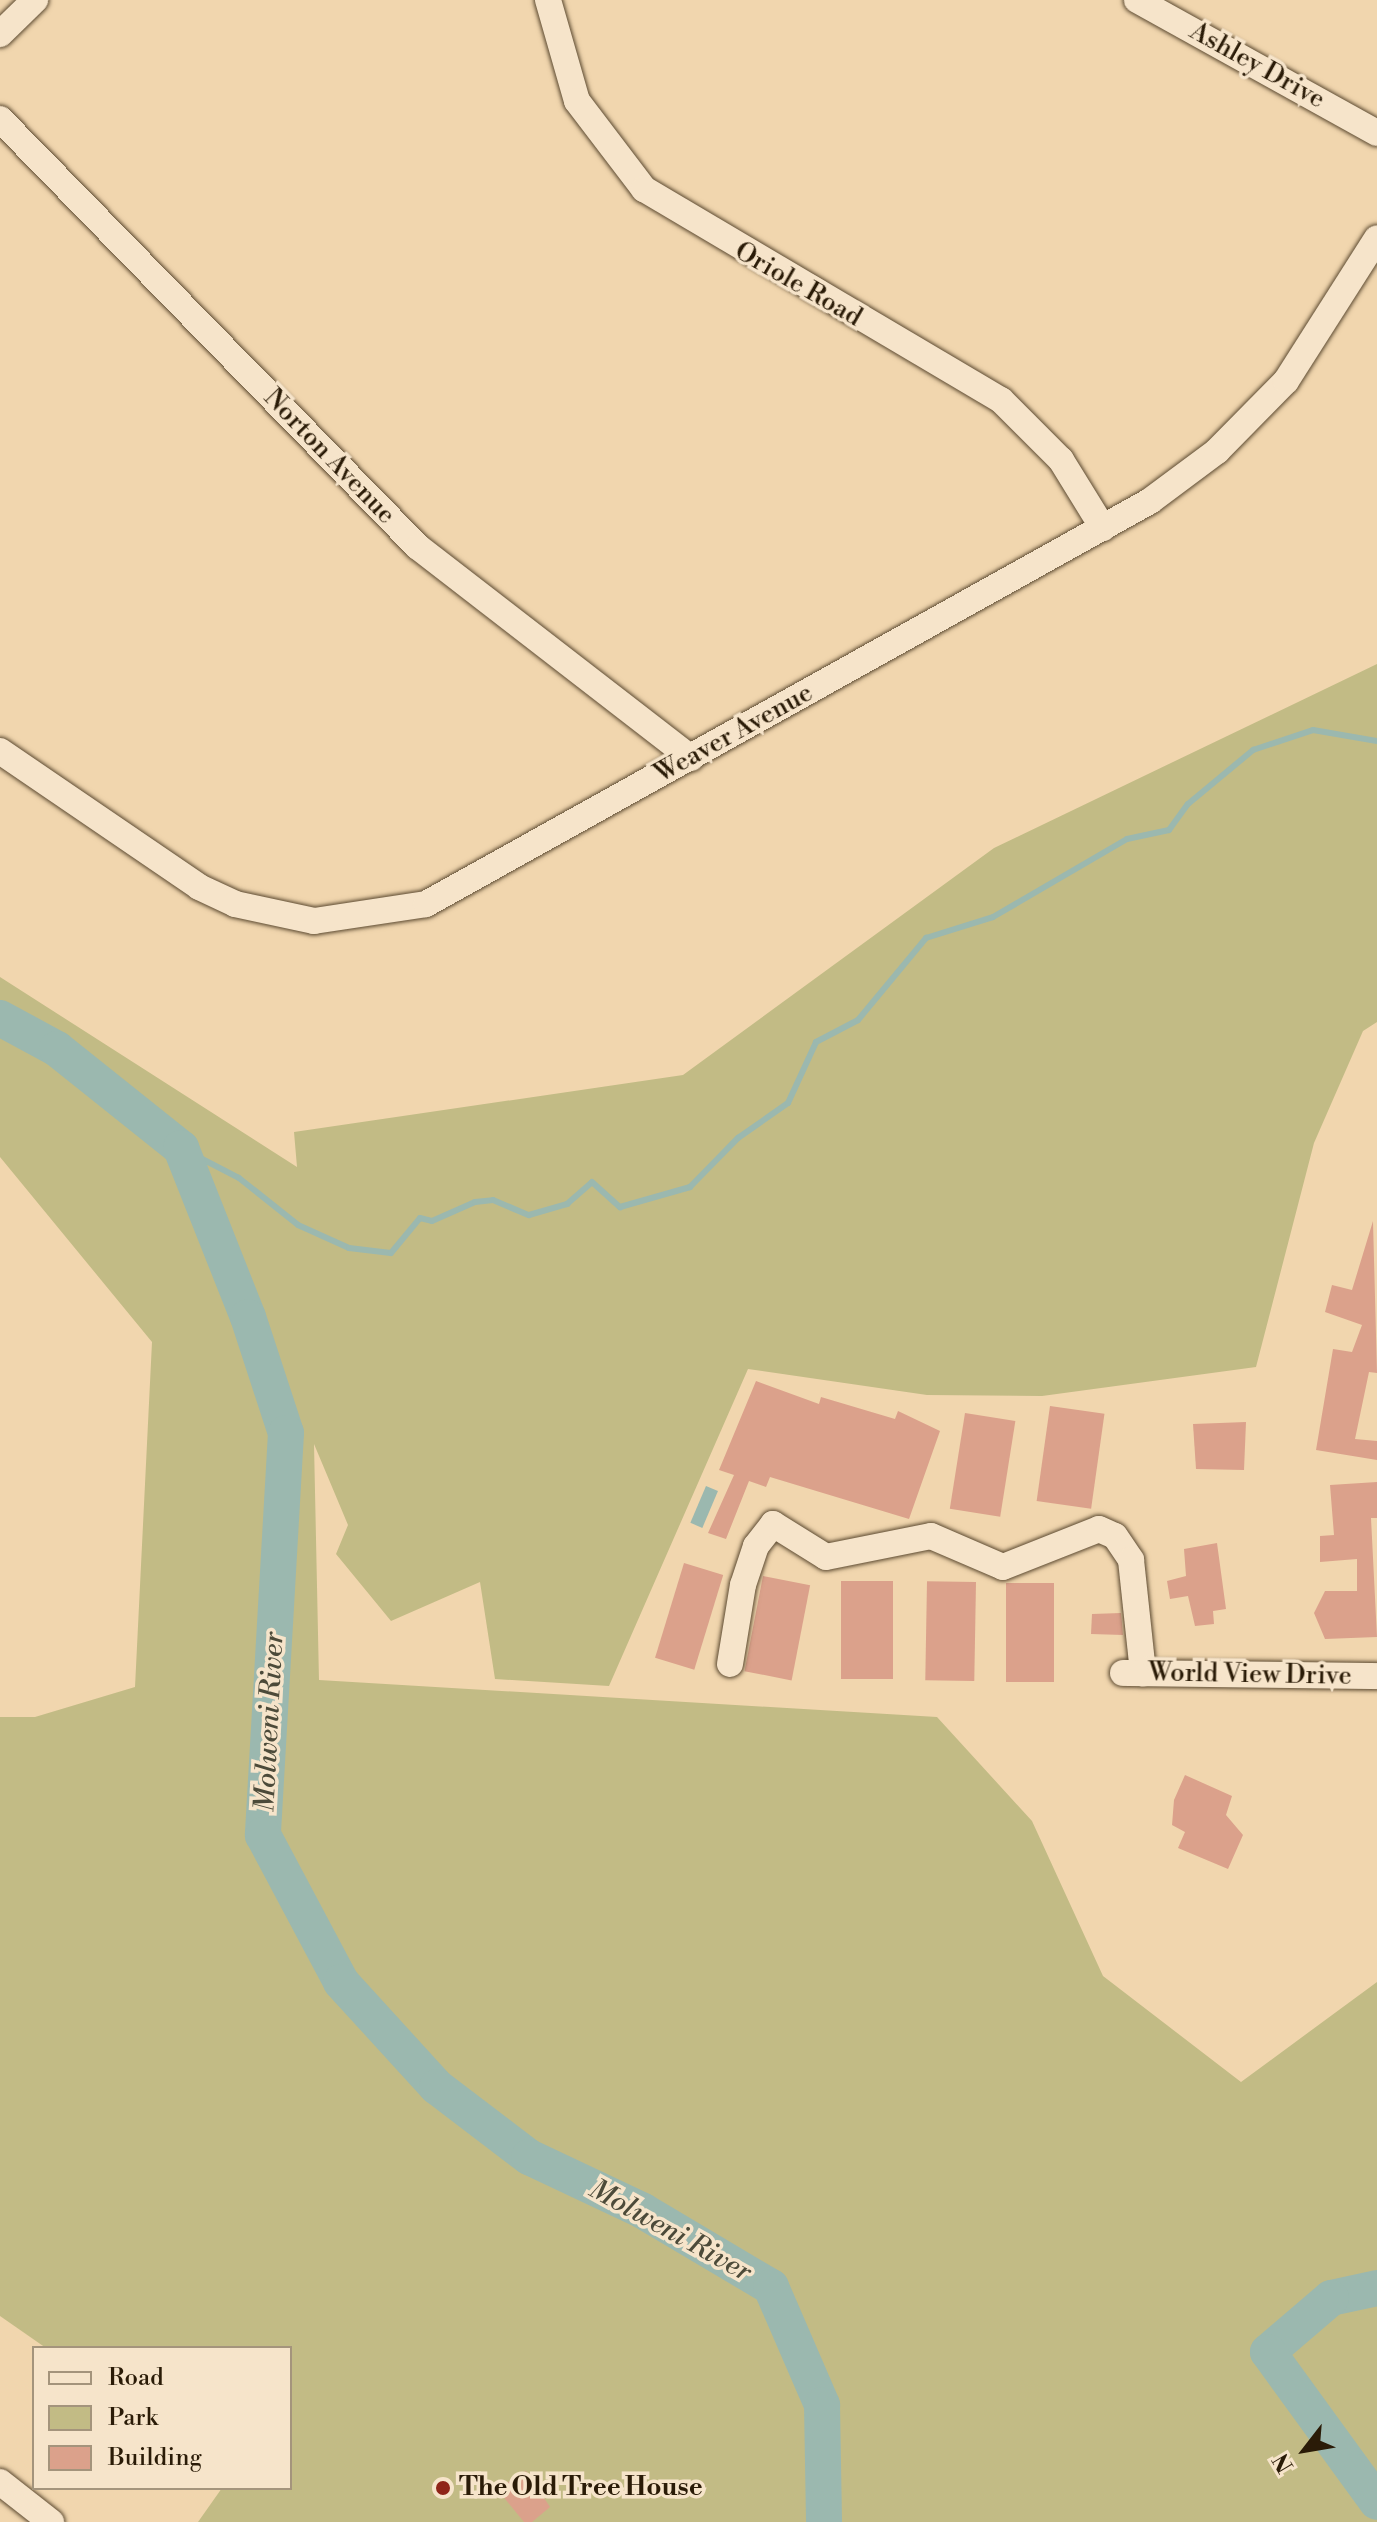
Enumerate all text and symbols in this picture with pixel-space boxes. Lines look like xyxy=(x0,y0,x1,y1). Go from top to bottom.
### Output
street label: Ashley Drive xyxy=(1184,16,1330,116)
street label: Oriole Road xyxy=(729,236,867,334)
street label: Norton Avenue xyxy=(257,383,401,531)
street label: Weaver Avenue xyxy=(649,678,819,790)
water label: Molweni River xyxy=(249,1631,291,1813)
street label: World View Drive xyxy=(1148,1658,1352,1692)
water label: Molweni River xyxy=(583,2173,757,2289)
legend xyxy=(32,2346,292,2490)
text: Road xyxy=(108,2363,164,2393)
text: Park xyxy=(108,2403,158,2433)
north arrow xyxy=(1265,2410,1345,2490)
text: Building xyxy=(108,2443,202,2473)
text: N xyxy=(1268,2448,1300,2477)
place label: The Old Tree House xyxy=(459,2472,703,2504)
marker: The Old Tree House xyxy=(434,2479,452,2497)

